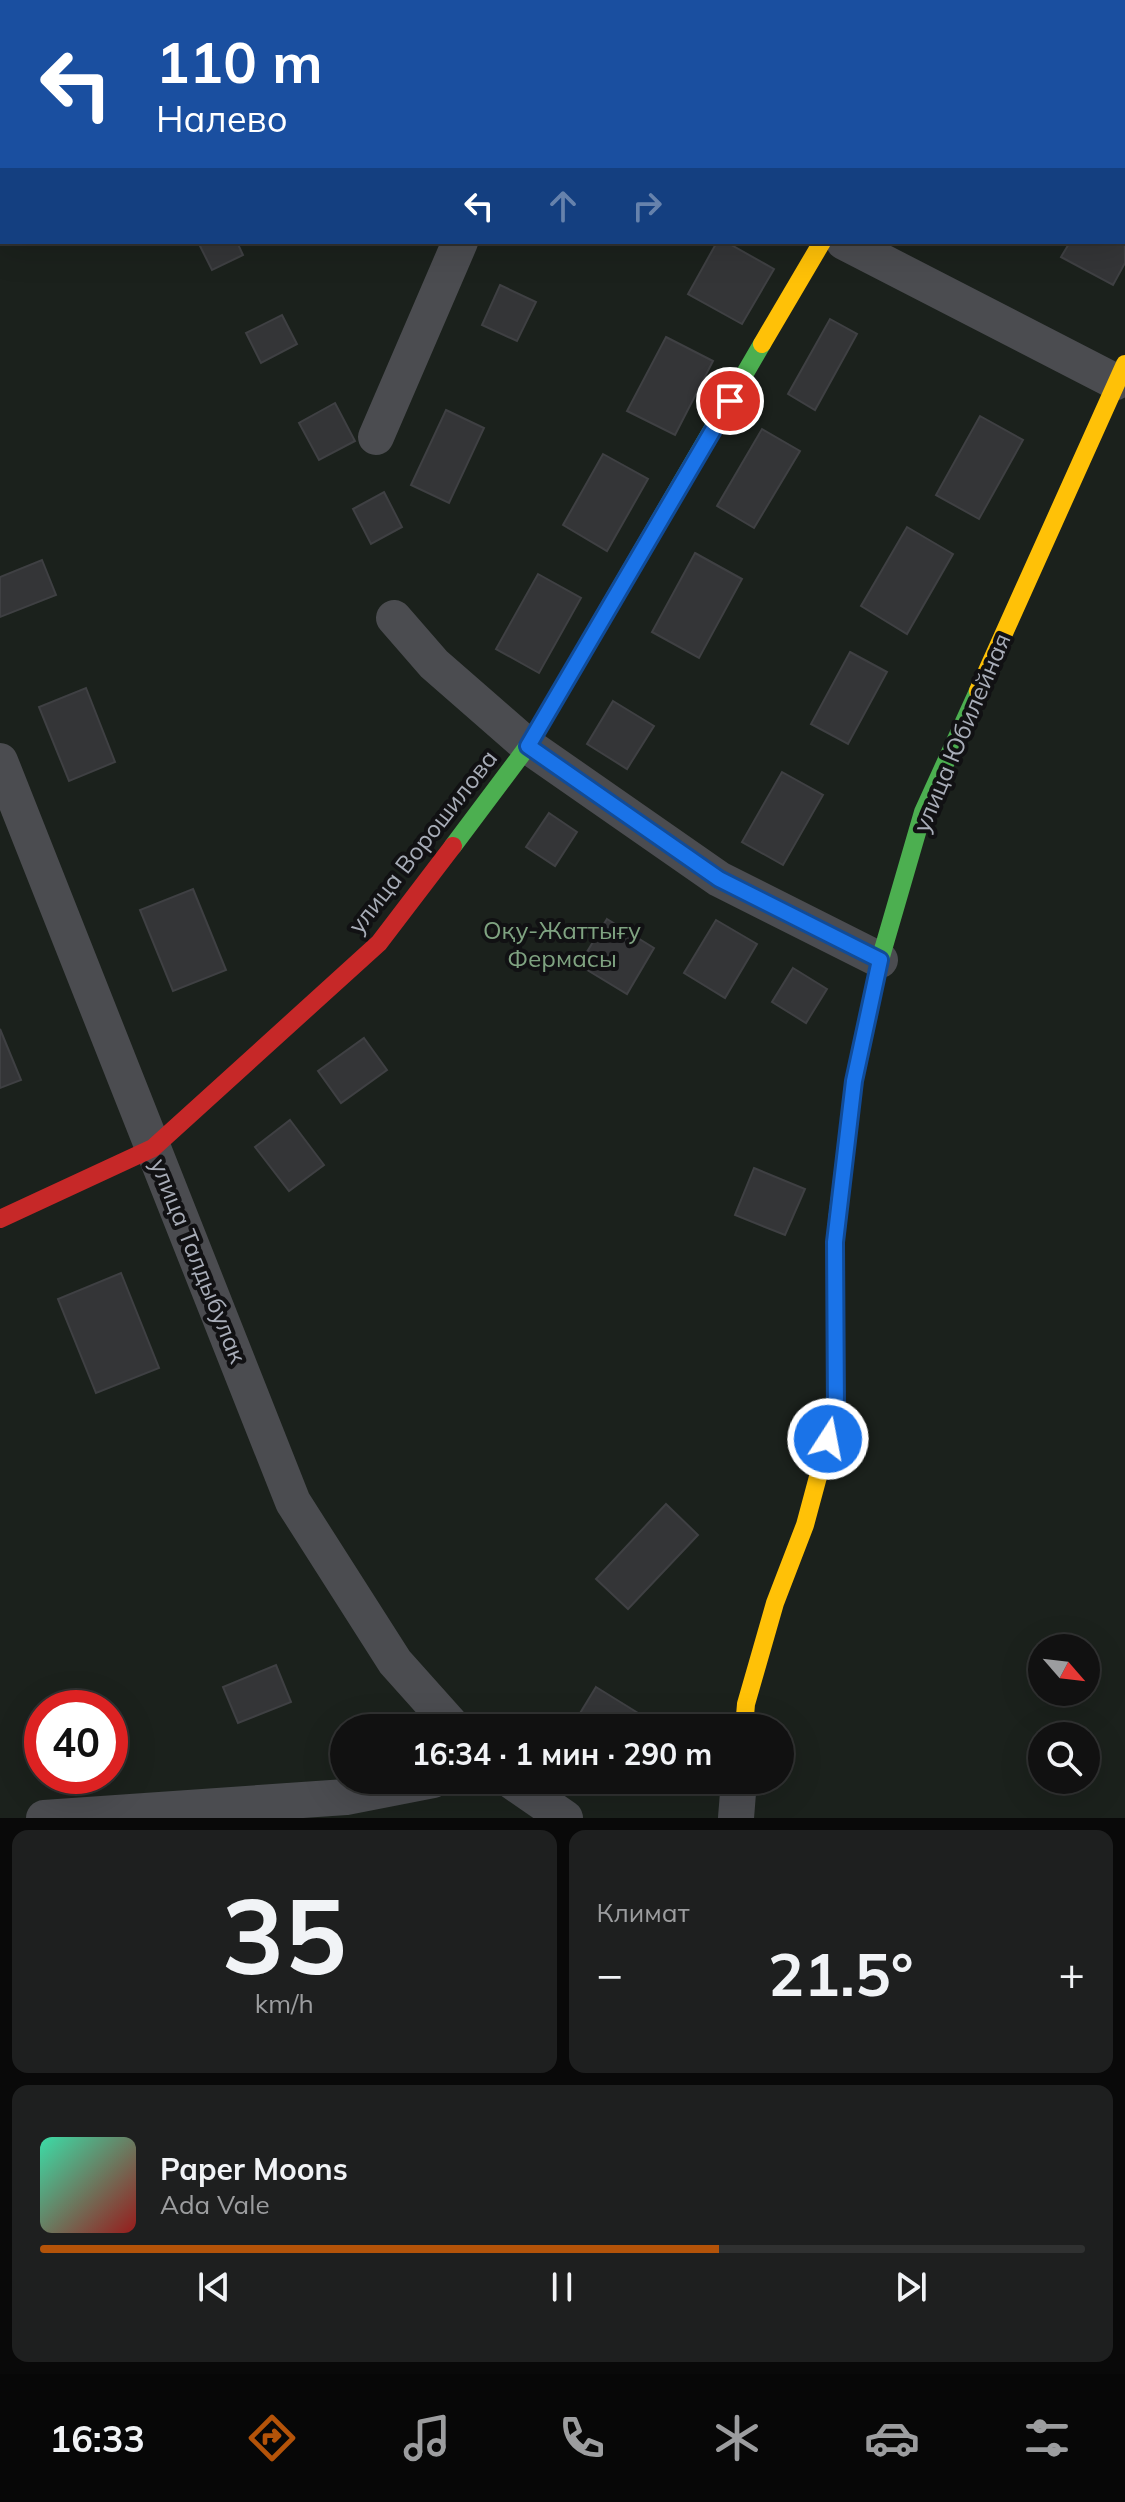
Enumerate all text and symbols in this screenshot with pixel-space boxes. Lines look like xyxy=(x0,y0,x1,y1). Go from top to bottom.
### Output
text: 110 m xyxy=(156,27,323,97)
icon: left xyxy=(24,32,128,136)
text: Налево xyxy=(156,96,288,141)
icon: left xyxy=(457,184,501,228)
icon: ahead xyxy=(541,184,585,228)
icon: right xyxy=(625,184,669,228)
pin xyxy=(696,367,764,435)
icon: arrive xyxy=(708,379,752,423)
street label: улица Юбилейная xyxy=(906,629,1017,837)
street label: улица Ворошилова xyxy=(341,743,503,939)
park label: Оқу-Жаттығу Фермасы xyxy=(483,915,641,973)
street label: улица Талдыбулак xyxy=(144,1154,254,1367)
position arrow xyxy=(786,1397,870,1481)
north arrow xyxy=(1028,1634,1100,1706)
map controls xyxy=(1028,1634,1100,1794)
speed limit sign: 40 xyxy=(24,1690,128,1794)
button: search xyxy=(1028,1722,1100,1794)
text: 16:34 · 1 мин · 290 m xyxy=(412,1735,712,1773)
text: 35 xyxy=(222,1869,347,2000)
text: Климат xyxy=(597,1896,690,1929)
text: 21.5° xyxy=(768,1936,914,2011)
text: − xyxy=(597,1946,623,2001)
text: + xyxy=(1059,1946,1085,2001)
text: km/h xyxy=(255,1987,314,2020)
text: Paper Moons xyxy=(160,2150,348,2188)
text: Ada Vale xyxy=(160,2188,270,2221)
icon: previous xyxy=(192,2265,236,2309)
icon: pause xyxy=(540,2265,584,2309)
icon: next xyxy=(889,2265,933,2309)
icon: directions xyxy=(244,2410,300,2466)
icon: music xyxy=(399,2410,455,2466)
icon: phone xyxy=(554,2410,610,2466)
icon: climate xyxy=(709,2410,765,2466)
icon: car xyxy=(864,2410,920,2466)
icon: filters xyxy=(1019,2410,1075,2466)
text: 16:33 xyxy=(50,2416,145,2461)

